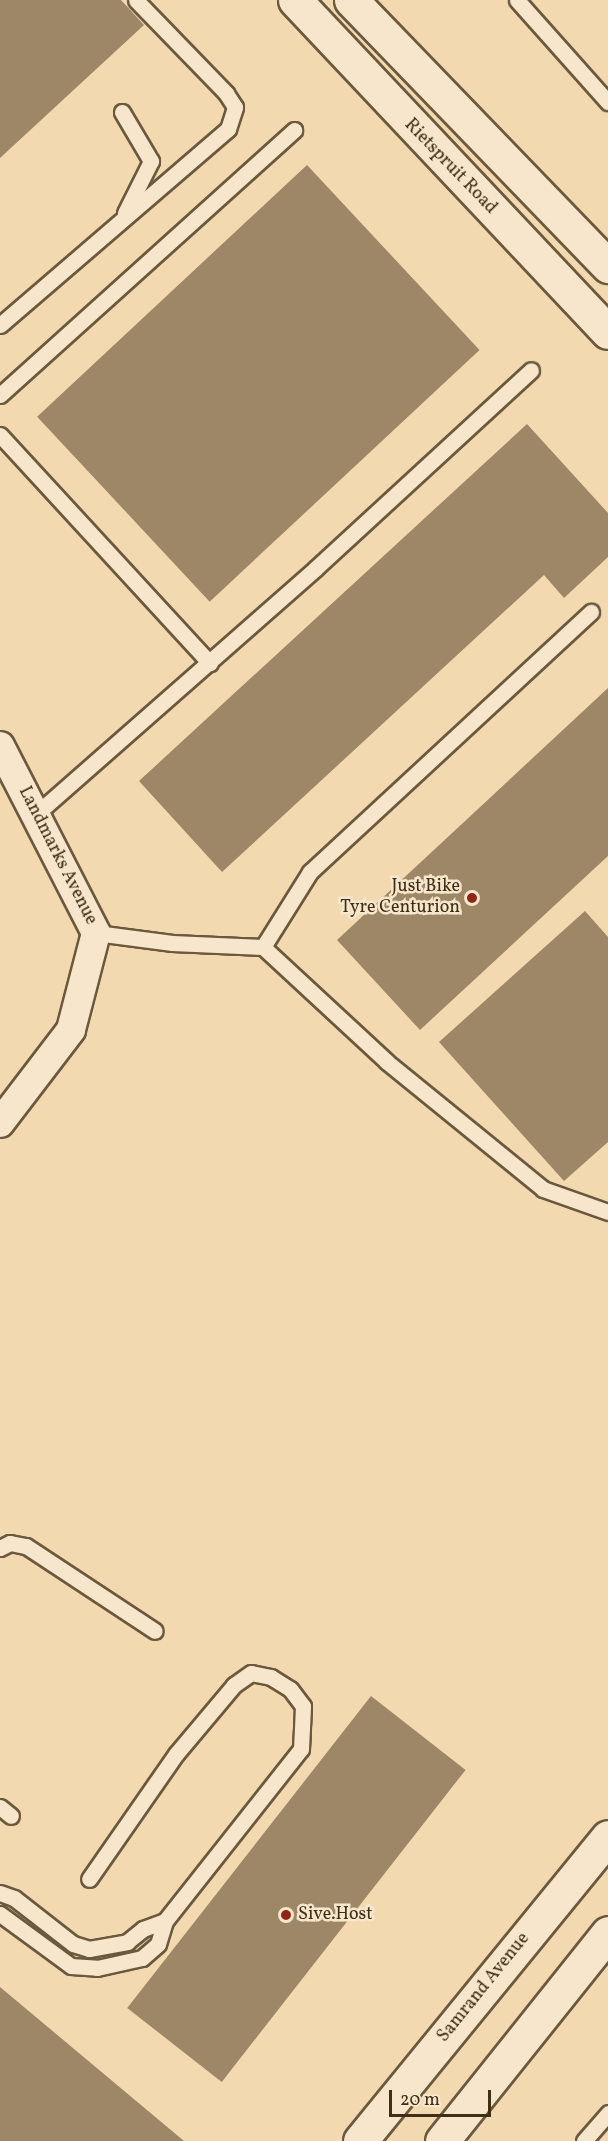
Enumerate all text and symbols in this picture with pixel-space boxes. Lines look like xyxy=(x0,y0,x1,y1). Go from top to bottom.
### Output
street label: Rietspruit Road xyxy=(399,115,501,219)
street label: Landmarks Avenue xyxy=(13,783,101,929)
place label: Just Bike Tyre Centurion xyxy=(340,877,460,920)
marker: Just Bike Tyre Centurion xyxy=(465,891,479,905)
place label: Sive.Host xyxy=(298,1904,373,1926)
marker: Sive.Host xyxy=(279,1908,293,1922)
street label: Samrand Avenue xyxy=(433,1929,535,2047)
scale bar xyxy=(392,2078,494,2116)
text: 20 m xyxy=(400,2088,440,2113)

